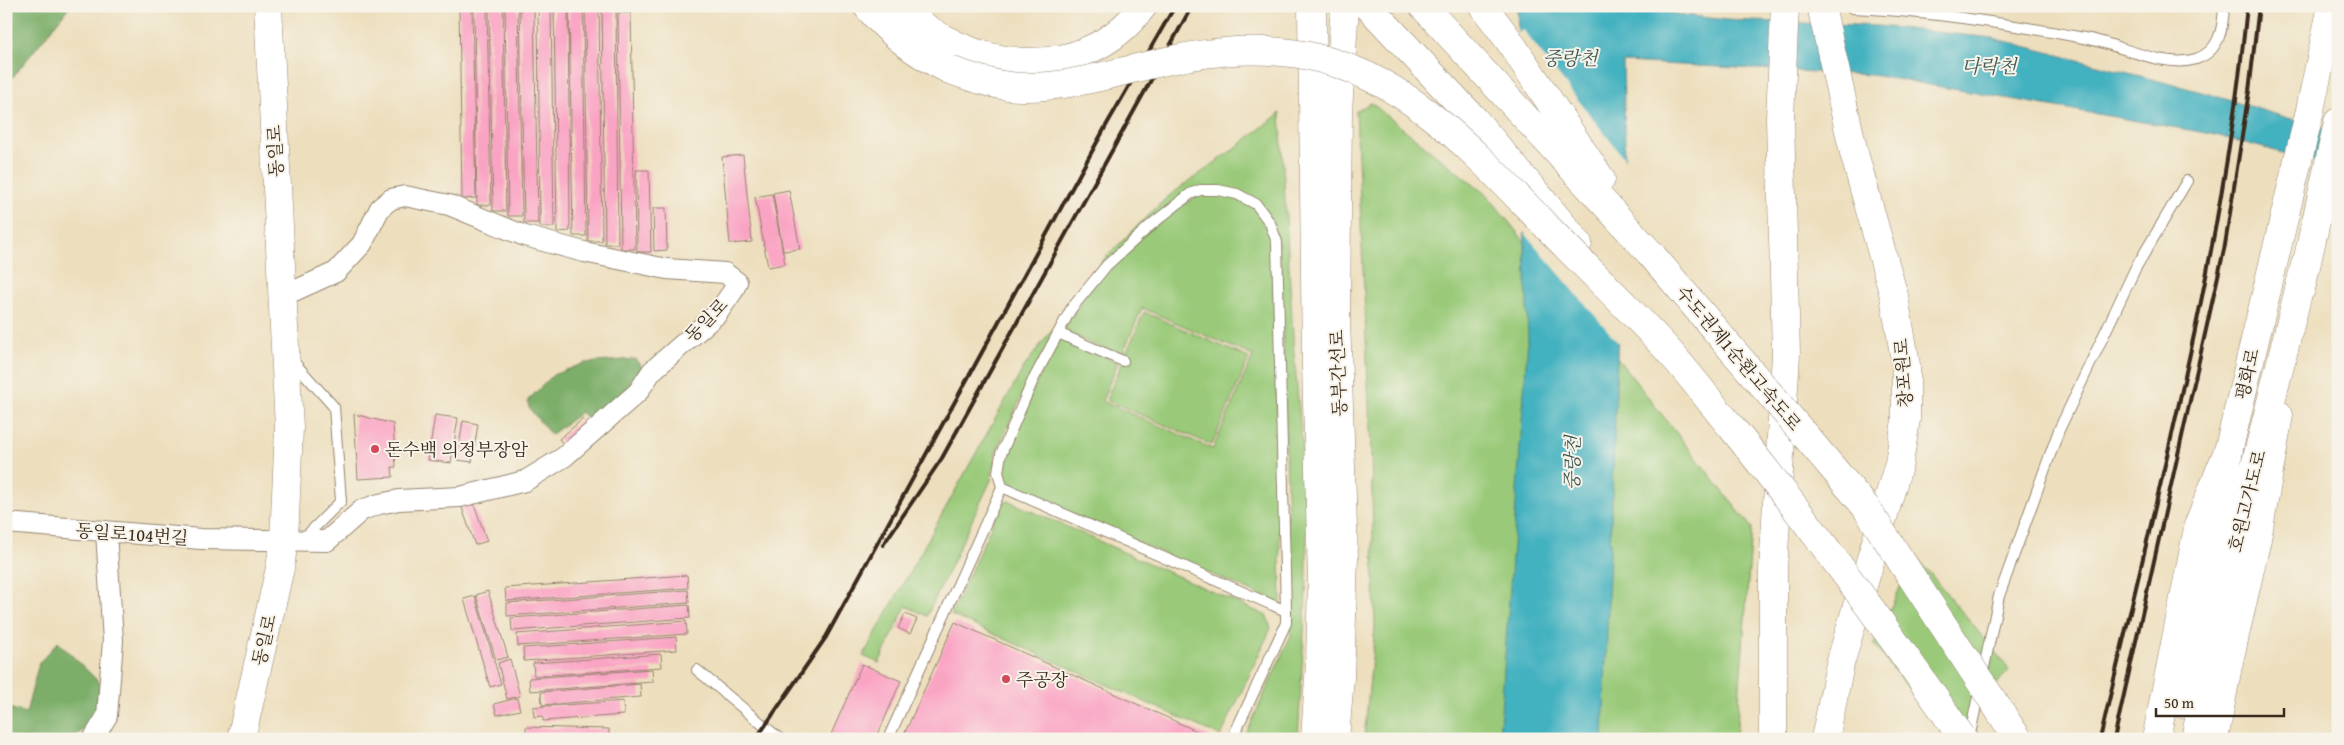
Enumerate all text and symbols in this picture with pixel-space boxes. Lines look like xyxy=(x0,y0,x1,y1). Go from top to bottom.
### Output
water label: 중랑천 xyxy=(1542,44,1599,72)
water label: 다락천 xyxy=(1961,52,2018,80)
street label: 동일로 xyxy=(260,124,290,178)
street label: 수도권제1순환고속도로 xyxy=(1670,279,1808,437)
street label: 동일로 xyxy=(678,292,734,348)
street label: 동부간선로 xyxy=(1323,329,1353,417)
street label: 창포원로 xyxy=(1887,337,1919,409)
street label: 평화로 xyxy=(2228,346,2266,402)
water label: 중랑천 xyxy=(1558,434,1587,491)
place label: 돈수백 의정부장암 xyxy=(385,436,529,463)
marker: 돈수백 의정부장암 xyxy=(369,443,381,455)
street label: 호원고가도로 xyxy=(2221,447,2273,555)
street label: 동일로104번길 xyxy=(75,517,189,551)
street label: 동일로 xyxy=(245,612,283,668)
place label: 주공장 xyxy=(1016,666,1069,693)
marker: 주공장 xyxy=(1000,673,1012,685)
scale bar xyxy=(2156,685,2284,717)
text: 50 m xyxy=(2164,692,2195,713)

